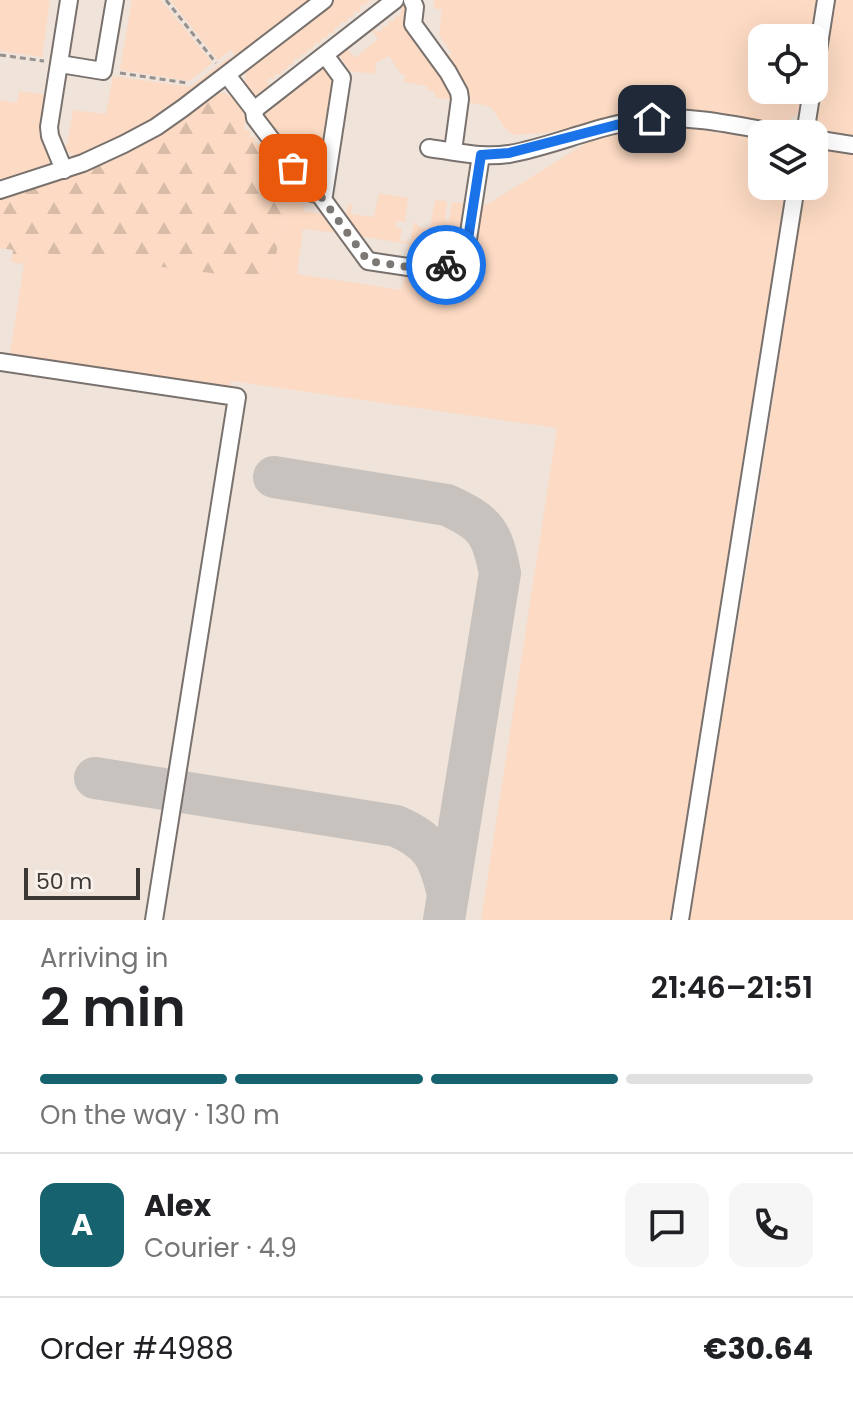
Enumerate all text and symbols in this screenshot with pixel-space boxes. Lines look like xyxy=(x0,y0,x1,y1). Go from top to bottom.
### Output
map controls xyxy=(748,24,828,200)
button: locate xyxy=(748,24,828,104)
pin xyxy=(618,85,686,153)
icon: home xyxy=(630,97,674,141)
button: layers xyxy=(748,120,828,200)
pin xyxy=(259,134,327,202)
icon: bag xyxy=(271,146,315,190)
courier xyxy=(406,225,486,305)
icon: bike xyxy=(424,243,468,287)
scale bar xyxy=(24,864,140,900)
text: 50 m xyxy=(36,866,92,897)
text: Arriving in xyxy=(40,940,169,976)
text: 21:46–21:51 xyxy=(651,966,813,1009)
text: 2 min xyxy=(40,971,186,1044)
text: On the way · 130 m xyxy=(40,1097,280,1133)
button: chat xyxy=(625,1183,709,1267)
button: phone xyxy=(729,1183,813,1267)
text: Alex xyxy=(144,1184,211,1227)
text: A xyxy=(71,1203,93,1246)
text: Courier · 4.9 xyxy=(144,1230,297,1266)
text: Order #4988 xyxy=(40,1327,234,1370)
text: €30.64 xyxy=(704,1327,813,1370)

